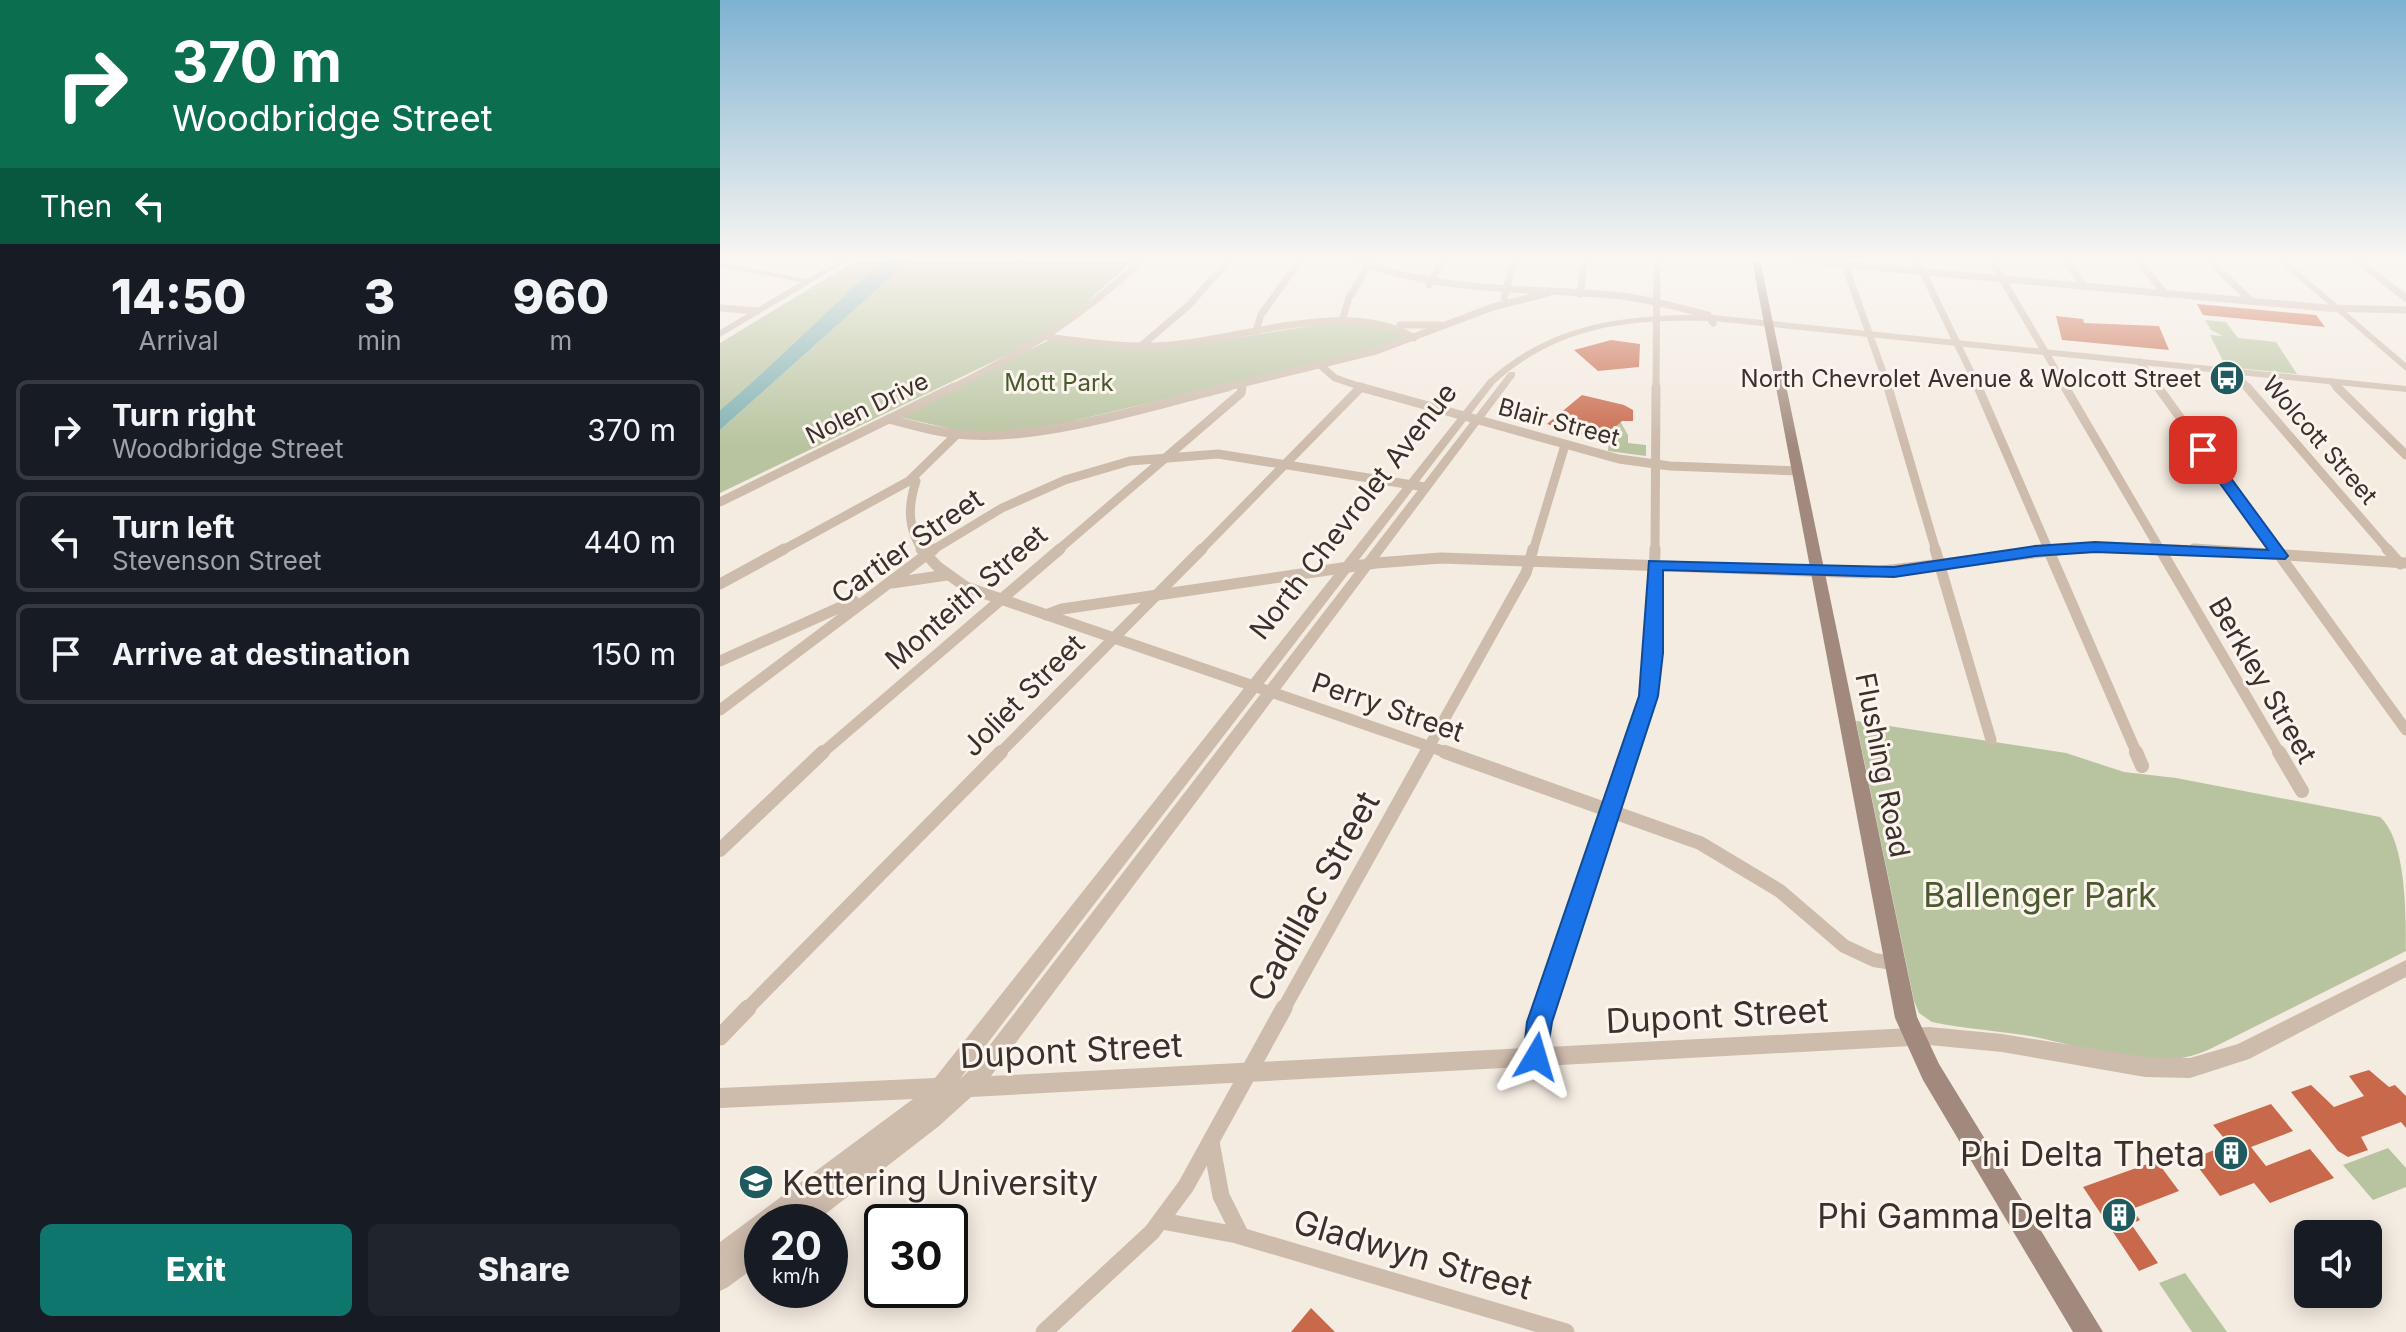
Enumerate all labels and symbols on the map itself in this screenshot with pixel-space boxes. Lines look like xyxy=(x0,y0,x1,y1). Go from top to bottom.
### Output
bus stop icon: North Chevrolet Avenue & Wolcott Street xyxy=(2208,359,2246,397)
place label: North Chevrolet Avenue & Wolcott Street xyxy=(1741,364,2201,393)
street label: Nolen Drive xyxy=(801,366,933,450)
park label: Mott Park xyxy=(1004,368,1114,397)
street label: Wolcott Street xyxy=(2256,370,2384,510)
street label: North Chevrolet Avenue xyxy=(1242,376,1464,646)
street label: Blair Street xyxy=(1495,392,1623,452)
pin xyxy=(2169,416,2237,484)
street label: Cartier Street xyxy=(825,481,989,611)
street label: Monteith Street xyxy=(878,518,1054,676)
street label: Berkley Street xyxy=(2202,591,2324,769)
street label: Joliet Street xyxy=(955,627,1091,763)
street label: Perry Street xyxy=(1307,665,1469,749)
street label: Flushing Road xyxy=(1848,670,1918,860)
street label: Cadillac Street xyxy=(1238,784,1388,1008)
park label: Ballenger Park xyxy=(1923,874,2157,915)
street label: Dupont Street xyxy=(1605,989,1829,1041)
position arrow xyxy=(1494,1015,1578,1099)
street label: Dupont Street xyxy=(959,1024,1183,1076)
place label: Phi Delta Theta xyxy=(1960,1133,2205,1174)
building icon: Phi Delta Theta xyxy=(2212,1134,2250,1172)
place label: Kettering University xyxy=(782,1162,1098,1203)
school or university icon: Kettering University xyxy=(737,1163,775,1201)
place label: Phi Gamma Delta xyxy=(1817,1195,2093,1236)
building icon: Phi Gamma Delta xyxy=(2100,1196,2138,1234)
street label: Gladwyn Street xyxy=(1289,1200,1537,1308)
speed limit sign: 30 xyxy=(864,1204,968,1308)

